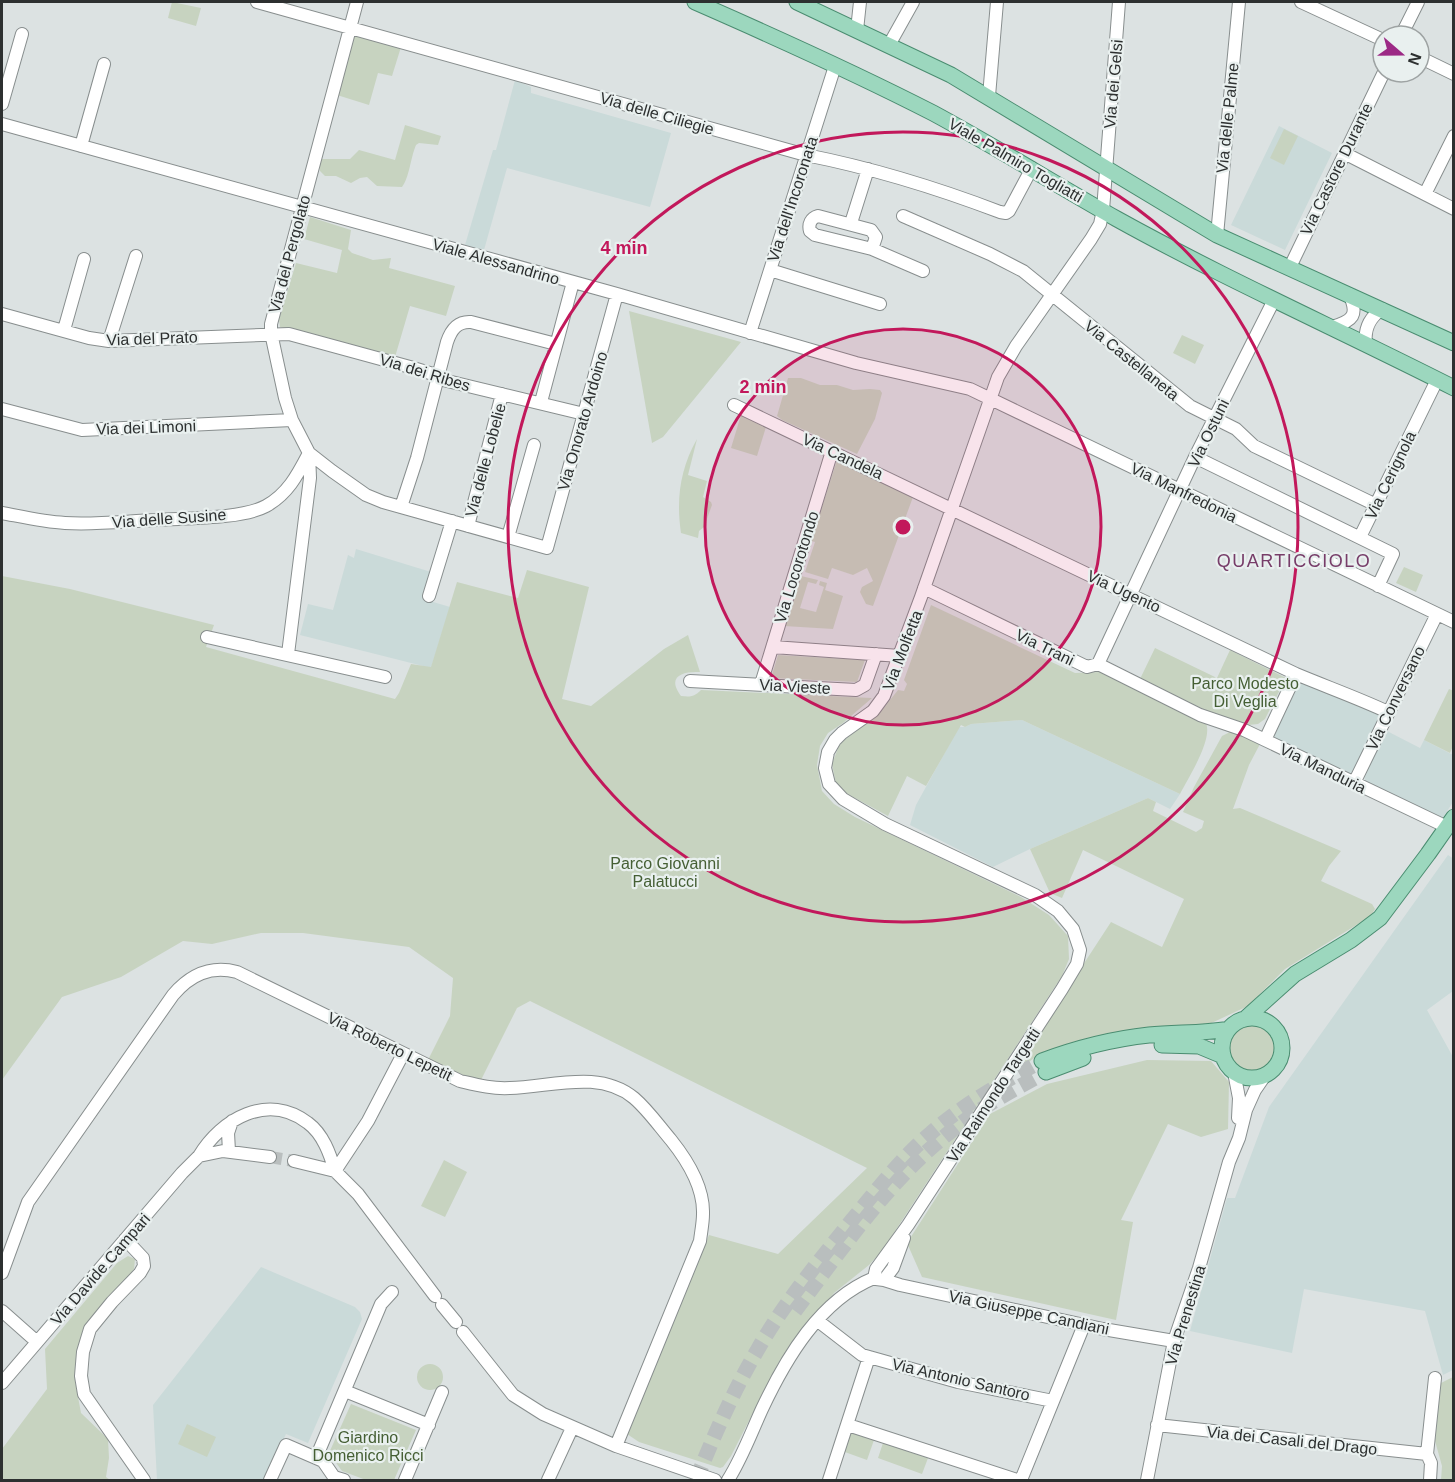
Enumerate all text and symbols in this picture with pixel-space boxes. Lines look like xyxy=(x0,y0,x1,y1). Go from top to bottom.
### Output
north arrow xyxy=(1371,24,1431,84)
street label: Via dei Gelsi xyxy=(1101,39,1126,129)
text: N xyxy=(1405,51,1425,67)
street label: Via delle Palme xyxy=(1213,62,1242,174)
street label: Via delle Ciliegie xyxy=(598,89,716,138)
street label: Via Castore Durante xyxy=(1297,100,1376,238)
street label: Viale Palmiro Togliatti xyxy=(946,115,1086,206)
street label: Via dell'Incoronata xyxy=(764,134,821,264)
street label: Via del Pergolato xyxy=(266,193,313,315)
street label: Viale Alessandrino xyxy=(430,235,561,288)
text: 4 min xyxy=(600,238,648,258)
street label: Via Castellaneta xyxy=(1081,317,1182,404)
street label: Via del Prato xyxy=(106,328,198,349)
street label: Via Onorato Ardoino xyxy=(554,350,610,493)
street label: Via dei Ribes xyxy=(377,351,472,394)
text: 2 min xyxy=(739,377,787,397)
street label: Via Ostuni xyxy=(1185,396,1232,470)
street label: Via delle Lobelie xyxy=(462,401,509,519)
street label: Via dei Limoni xyxy=(96,417,196,438)
street label: Via Cerignola xyxy=(1362,428,1419,522)
street label: Via Candela xyxy=(800,430,886,483)
street label: Via Manfredonia xyxy=(1128,459,1240,526)
street label: Via delle Susine xyxy=(111,506,227,531)
street label: Via Locorotondo xyxy=(771,509,822,625)
centre of rings xyxy=(893,517,913,537)
district label: QUARTICCIOLO xyxy=(1217,551,1371,571)
street label: Via Ugento xyxy=(1084,567,1163,616)
street label: Via Molfetta xyxy=(879,608,926,693)
street label: Via Trani xyxy=(1013,626,1077,669)
street label: Via Conversano xyxy=(1363,643,1428,753)
park label: Parco Modesto Di Veglia xyxy=(1191,675,1299,710)
street label: Via Vieste xyxy=(759,676,831,697)
street label: Via Manduria xyxy=(1277,740,1369,797)
park label: Parco Giovanni Palatucci xyxy=(610,855,720,890)
street label: Via Roberto Lepetit xyxy=(325,1009,455,1084)
street label: Via Raimondo Targetti xyxy=(944,1025,1043,1166)
street label: Via Davide Campari xyxy=(47,1210,153,1328)
street label: Via Prenestina xyxy=(1162,1263,1209,1367)
street label: Via Giuseppe Candiani xyxy=(947,1287,1111,1338)
street label: Via Antonio Santoro xyxy=(890,1355,1032,1404)
street label: Via dei Casali del Drago xyxy=(1206,1423,1378,1458)
park label: Giardino Domenico Ricci xyxy=(312,1429,424,1464)

